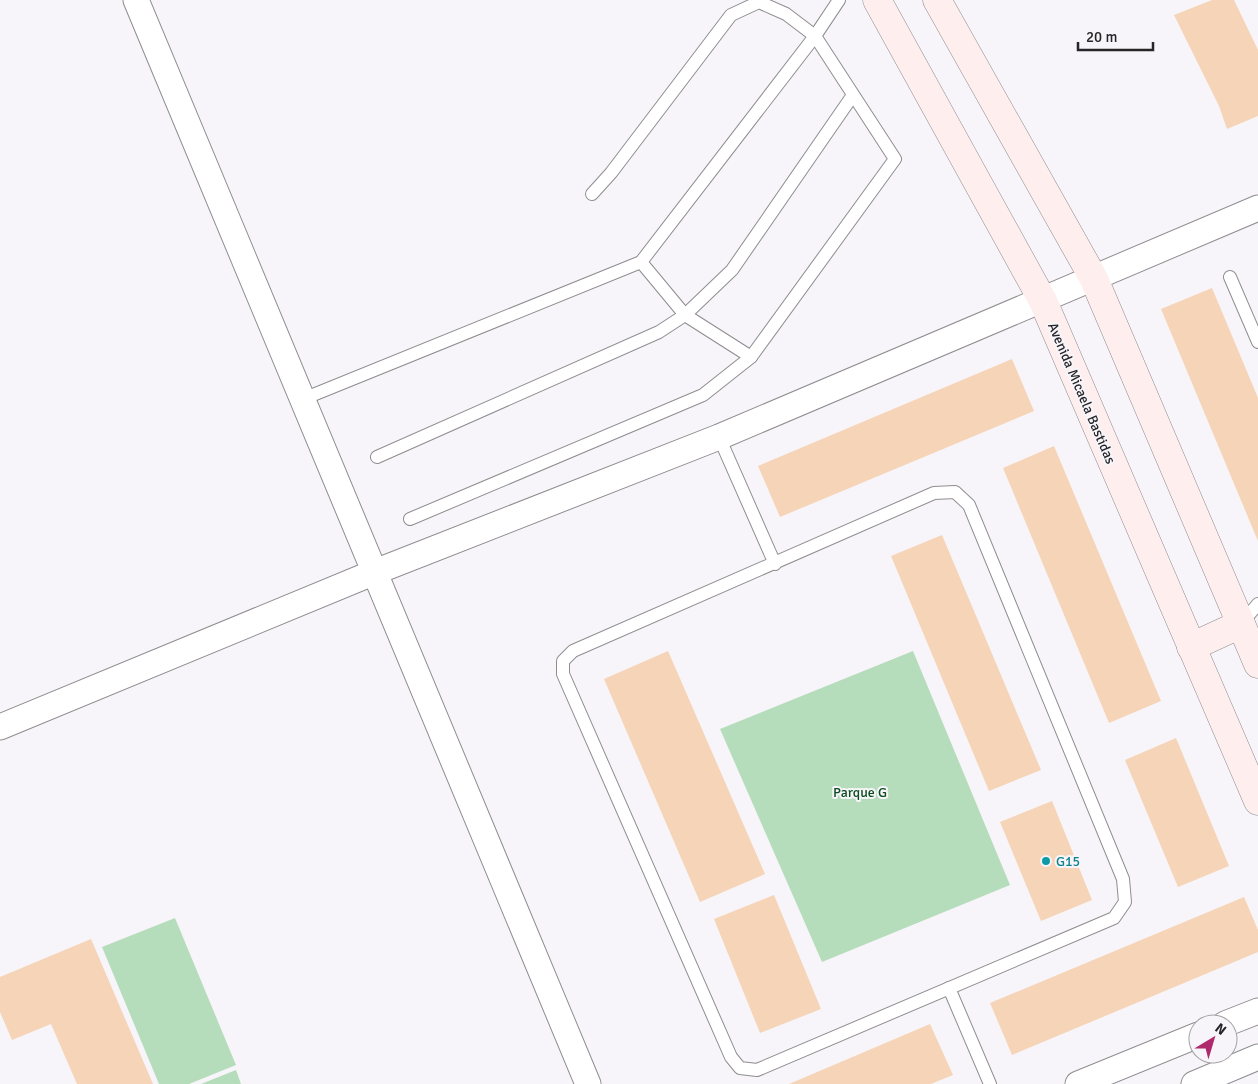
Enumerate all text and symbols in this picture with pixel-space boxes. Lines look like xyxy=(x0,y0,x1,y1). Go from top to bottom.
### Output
scale bar xyxy=(1078,20,1153,52)
text: 20 m xyxy=(1086,28,1117,46)
street label: Avenida Micaela Bastidas xyxy=(1044,320,1119,466)
park label: Parque G xyxy=(833,784,887,801)
place label: G15 xyxy=(1056,853,1080,870)
marker: G15 xyxy=(1040,855,1052,867)
north arrow xyxy=(1188,1014,1238,1064)
text: N xyxy=(1212,1019,1230,1039)

